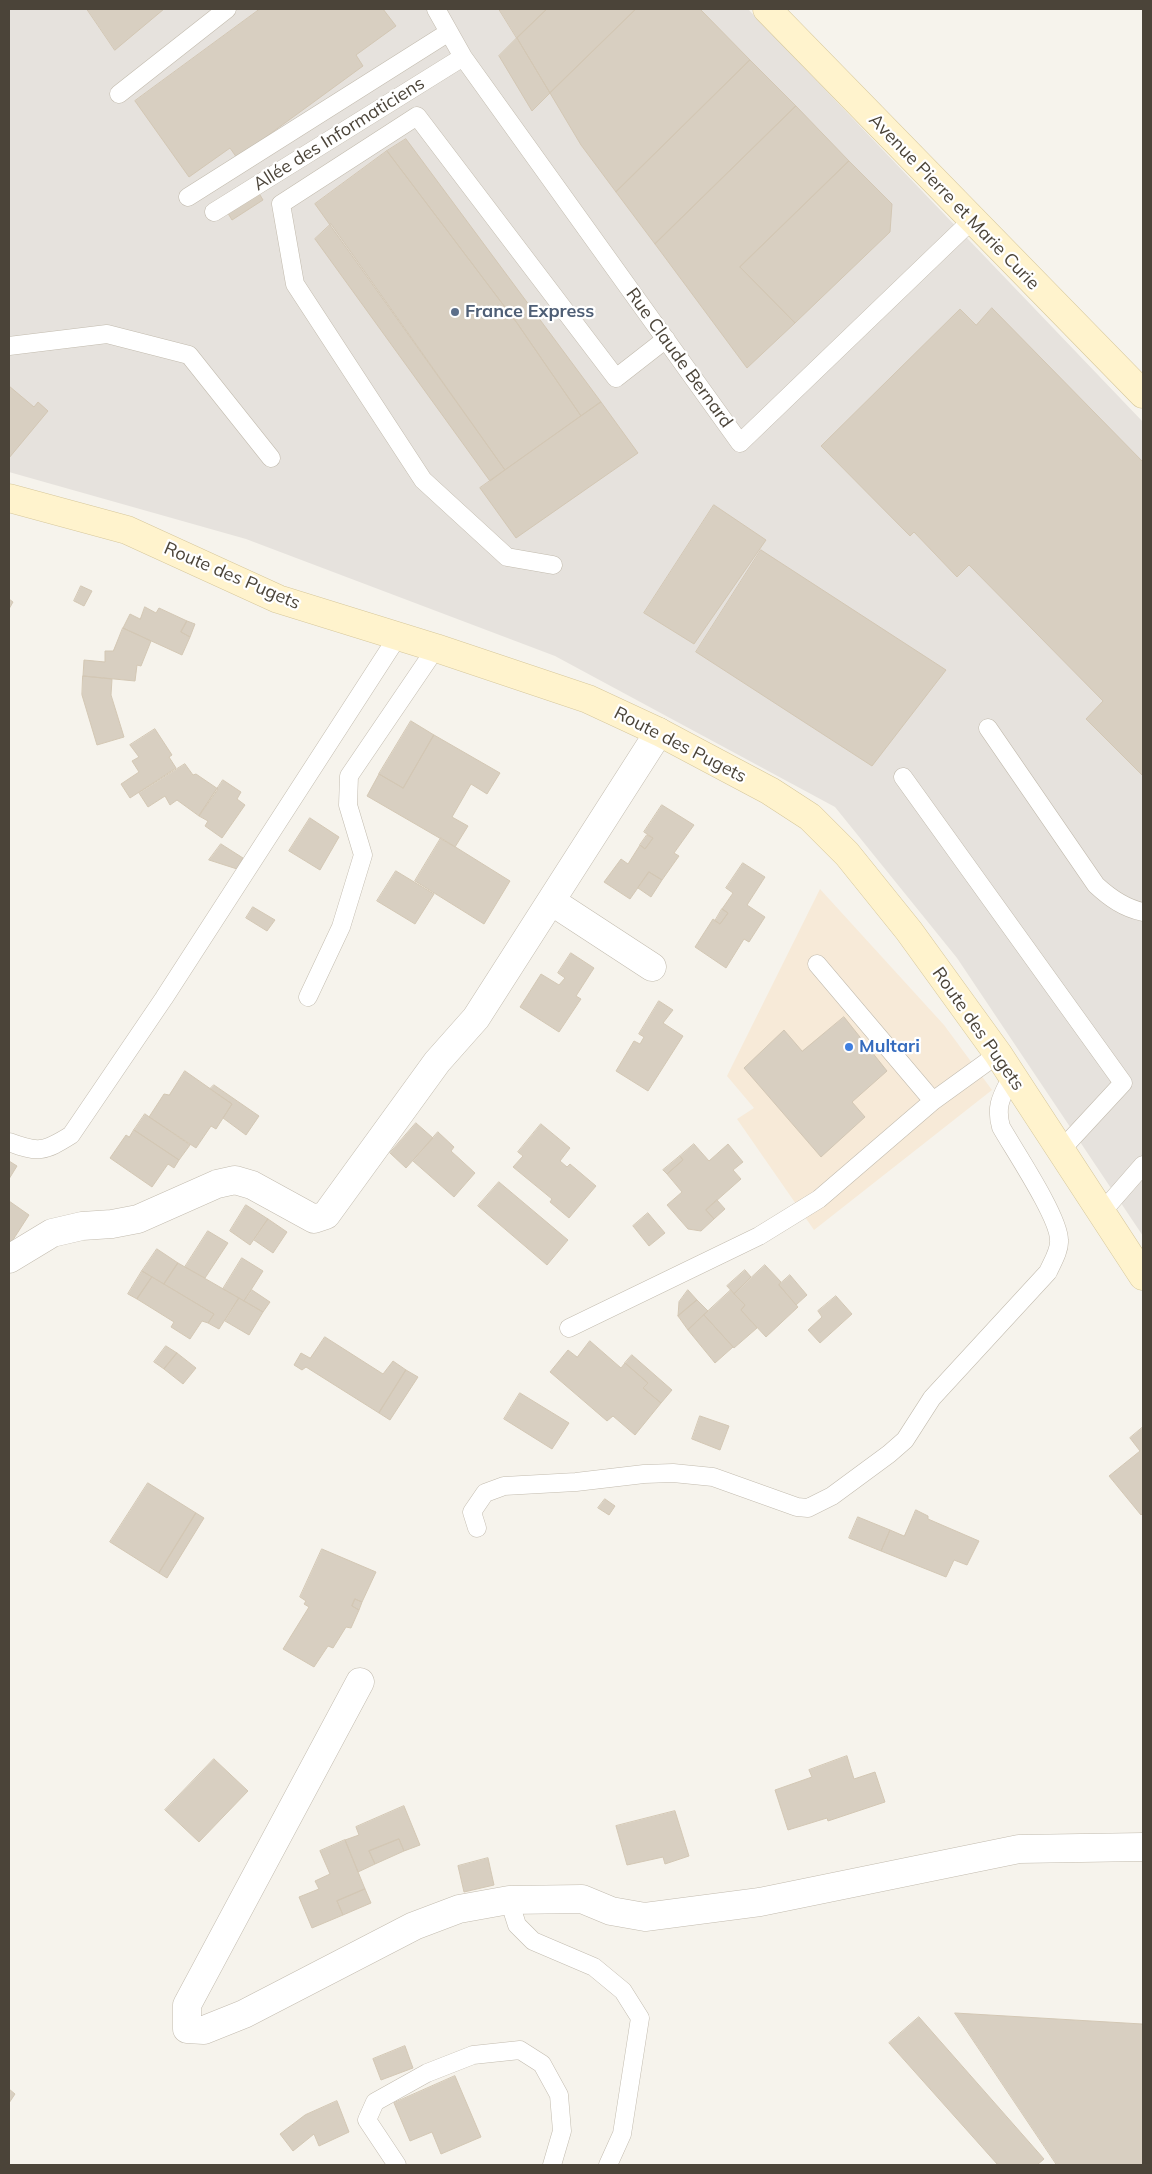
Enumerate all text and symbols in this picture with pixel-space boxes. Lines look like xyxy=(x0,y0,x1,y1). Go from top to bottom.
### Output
street label: Allée des Informaticiens xyxy=(249,72,429,196)
street label: Avenue Pierre et Marie Curie xyxy=(864,110,1044,294)
street label: Rue Claude Bernard xyxy=(621,284,737,432)
place label: France Express xyxy=(465,301,594,323)
marker: France Express xyxy=(449,306,461,318)
street label: Route des Pugets xyxy=(161,538,303,614)
street label: Route des Pugets xyxy=(610,702,750,788)
street label: Route des Pugets xyxy=(927,963,1029,1095)
place label: Multari xyxy=(859,1036,920,1058)
marker: Multari xyxy=(843,1041,855,1053)

